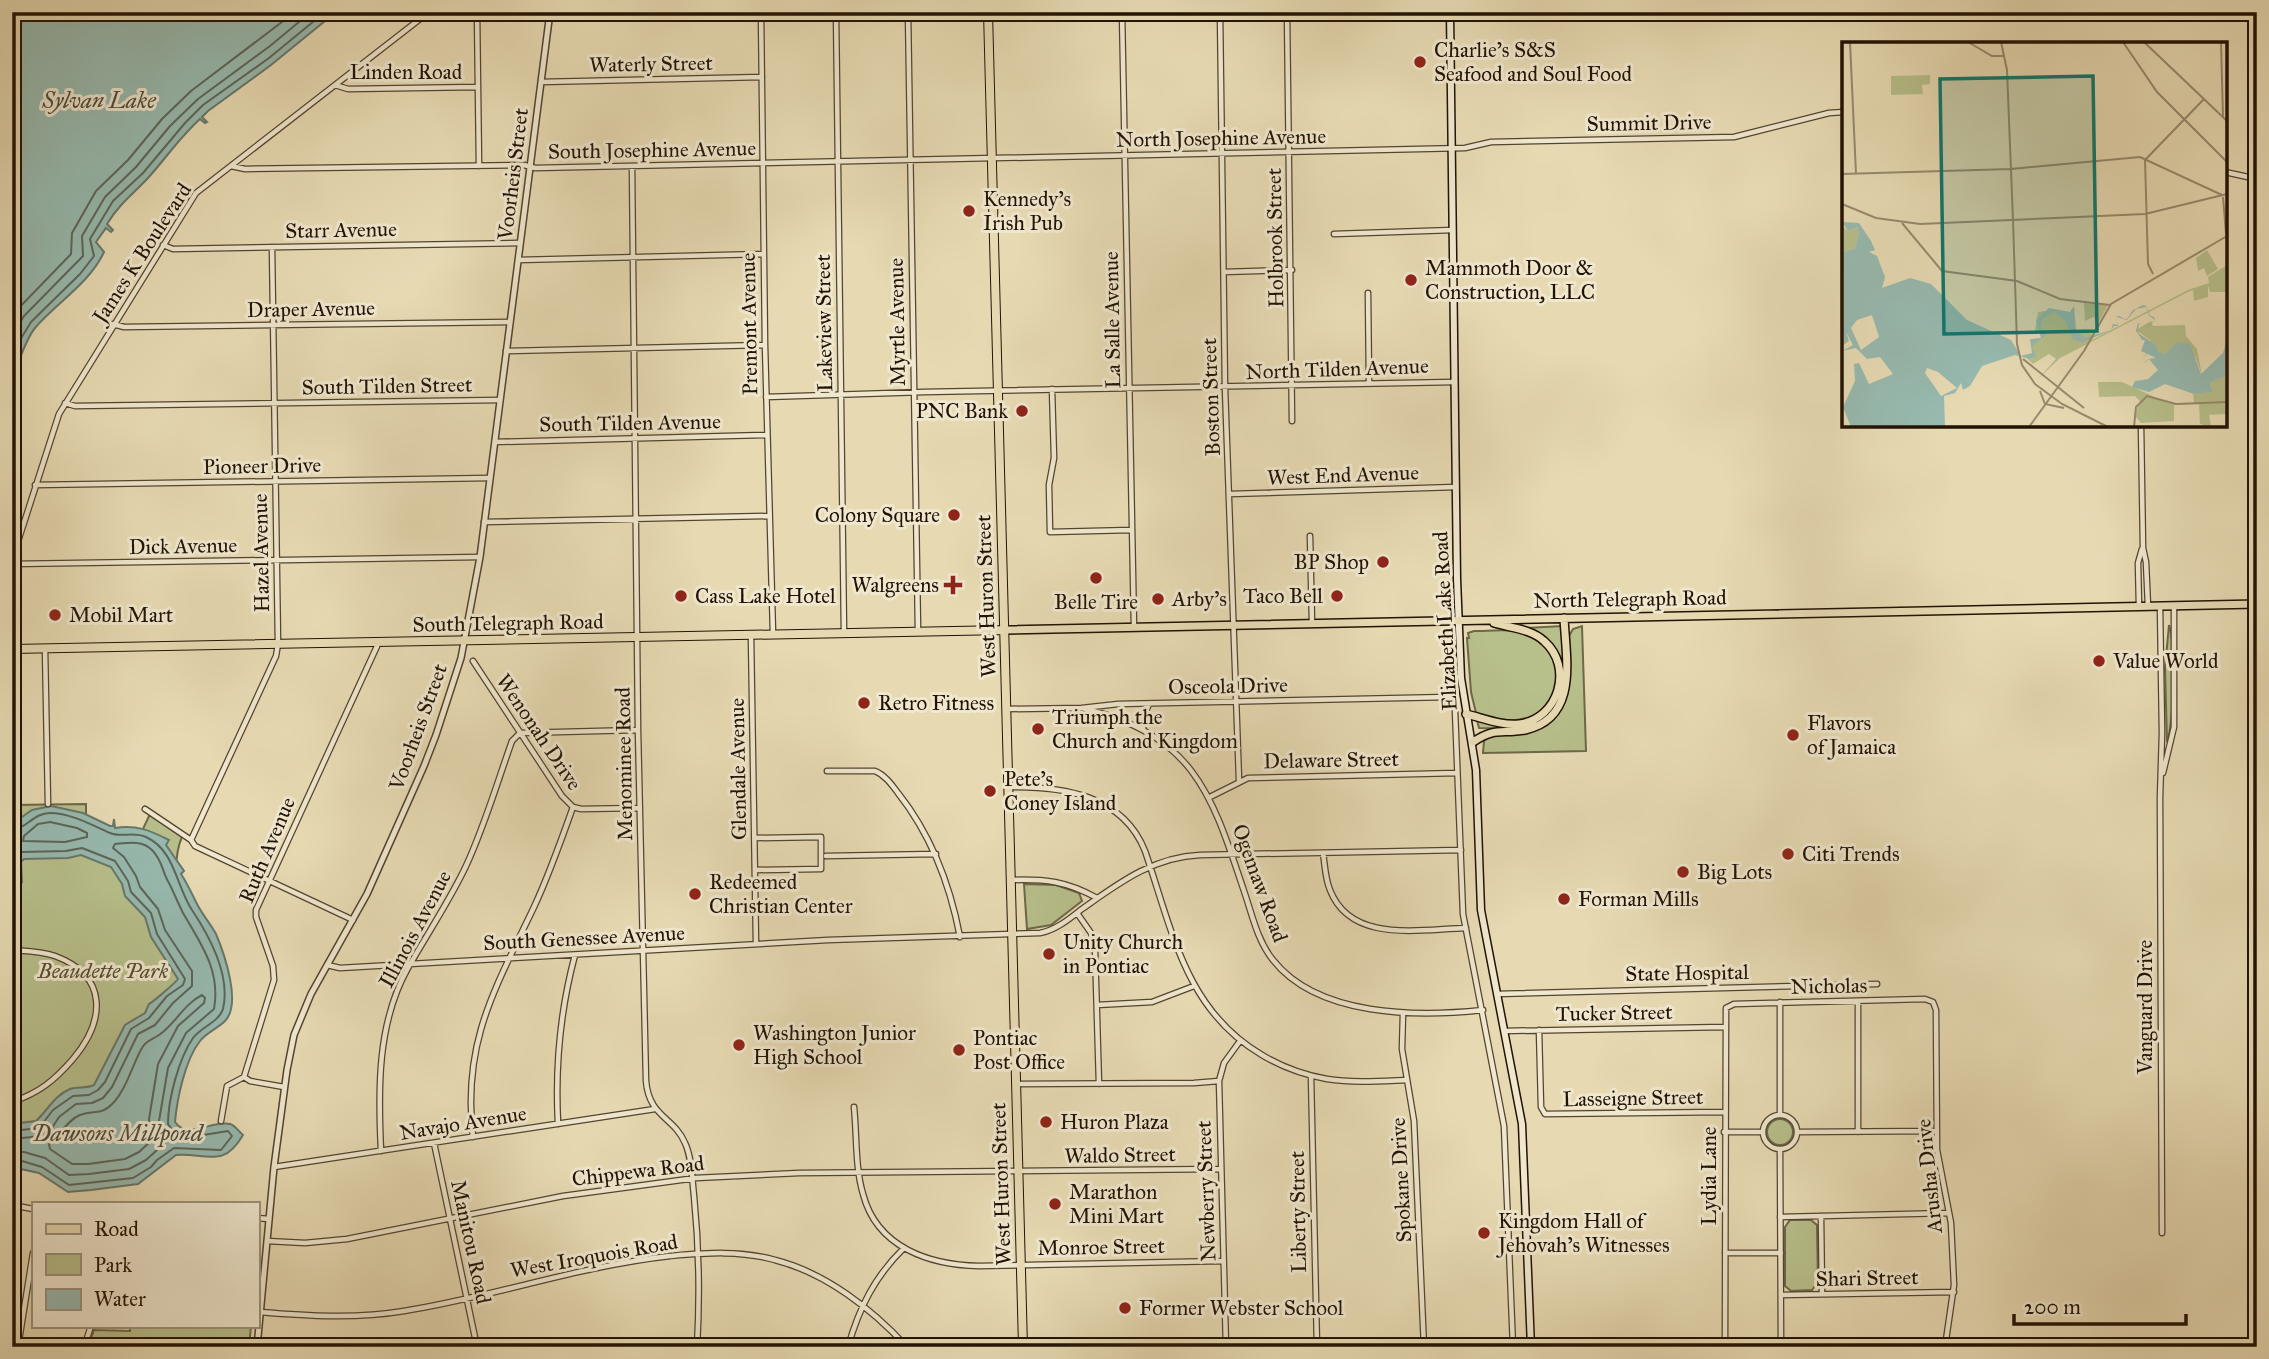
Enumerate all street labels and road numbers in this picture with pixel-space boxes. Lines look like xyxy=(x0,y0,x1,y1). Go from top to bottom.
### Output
street label: Waterly Street xyxy=(589,50,714,78)
street label: Linden Road xyxy=(350,59,463,85)
street label: Voorheis Street xyxy=(492,106,534,242)
street label: Summit Drive xyxy=(1586,109,1712,137)
street label: North Josephine Avenue xyxy=(1116,123,1327,153)
street label: South Josephine Avenue xyxy=(548,135,757,165)
street label: Holbrook Street xyxy=(1261,167,1289,308)
street label: James K Boulevard xyxy=(86,178,197,330)
street label: Starr Avenue xyxy=(285,216,397,244)
street label: La Salle Avenue xyxy=(1098,251,1126,389)
street label: Premont Avenue xyxy=(735,252,763,396)
street label: Lakeview Street xyxy=(810,253,838,392)
street label: Myrtle Avenue xyxy=(883,257,911,386)
street label: Draper Avenue xyxy=(247,295,375,323)
street label: Boston Street xyxy=(1196,337,1226,457)
street label: North Tilden Avenue xyxy=(1245,353,1429,385)
street label: South Tilden Street xyxy=(301,372,473,400)
street label: South Tilden Avenue xyxy=(539,408,721,438)
street label: Pioneer Drive xyxy=(203,452,322,480)
street label: West End Avenue xyxy=(1267,459,1420,491)
street label: Hazel Avenue xyxy=(247,493,275,613)
street label: West Huron Street xyxy=(970,513,1002,678)
street label: Elizabeth Lake Road xyxy=(1427,530,1463,711)
street label: Dick Avenue xyxy=(129,532,238,560)
street label: North Telegraph Road xyxy=(1533,584,1727,614)
street label: South Telegraph Road xyxy=(412,608,604,638)
street label: Voorheis Street xyxy=(383,660,453,795)
street label: Wenonah Drive xyxy=(490,669,588,795)
street label: Osceola Drive xyxy=(1168,672,1288,700)
street label: Menominee Road xyxy=(610,686,638,841)
street label: Glendale Avenue xyxy=(724,697,752,840)
street label: Delaware Street xyxy=(1263,746,1400,774)
street label: Ruth Avenue xyxy=(233,793,301,907)
street label: Ogemaw Road xyxy=(1227,820,1294,946)
street label: Illinois Avenue xyxy=(373,866,457,992)
street label: South Genessee Avenue xyxy=(482,920,686,956)
street label: Vanguard Drive xyxy=(2132,939,2158,1075)
street label: State Hospital xyxy=(1625,959,1749,987)
street label: Nicholas xyxy=(1790,972,1868,1000)
street label: Tucker Street xyxy=(1555,999,1673,1027)
street label: Lasseigne Street xyxy=(1562,1084,1704,1112)
street label: Navajo Avenue xyxy=(398,1100,529,1146)
street label: West Huron Street xyxy=(985,1101,1017,1266)
street label: Spokane Drive xyxy=(1385,1117,1417,1243)
street label: Arusha Drive xyxy=(1910,1117,1948,1235)
street label: Newberry Street xyxy=(1191,1119,1221,1262)
street label: Lydia Lane xyxy=(1696,1126,1722,1226)
street label: Waldo Street xyxy=(1064,1141,1176,1169)
street label: Chippewa Road xyxy=(570,1150,706,1192)
street label: Liberty Street xyxy=(1284,1150,1312,1273)
street label: Manitou Road xyxy=(445,1178,497,1307)
street label: West Iroquois Road xyxy=(508,1228,680,1284)
street label: Monroe Street xyxy=(1037,1233,1166,1261)
street label: Shari Street xyxy=(1815,1264,1919,1292)

